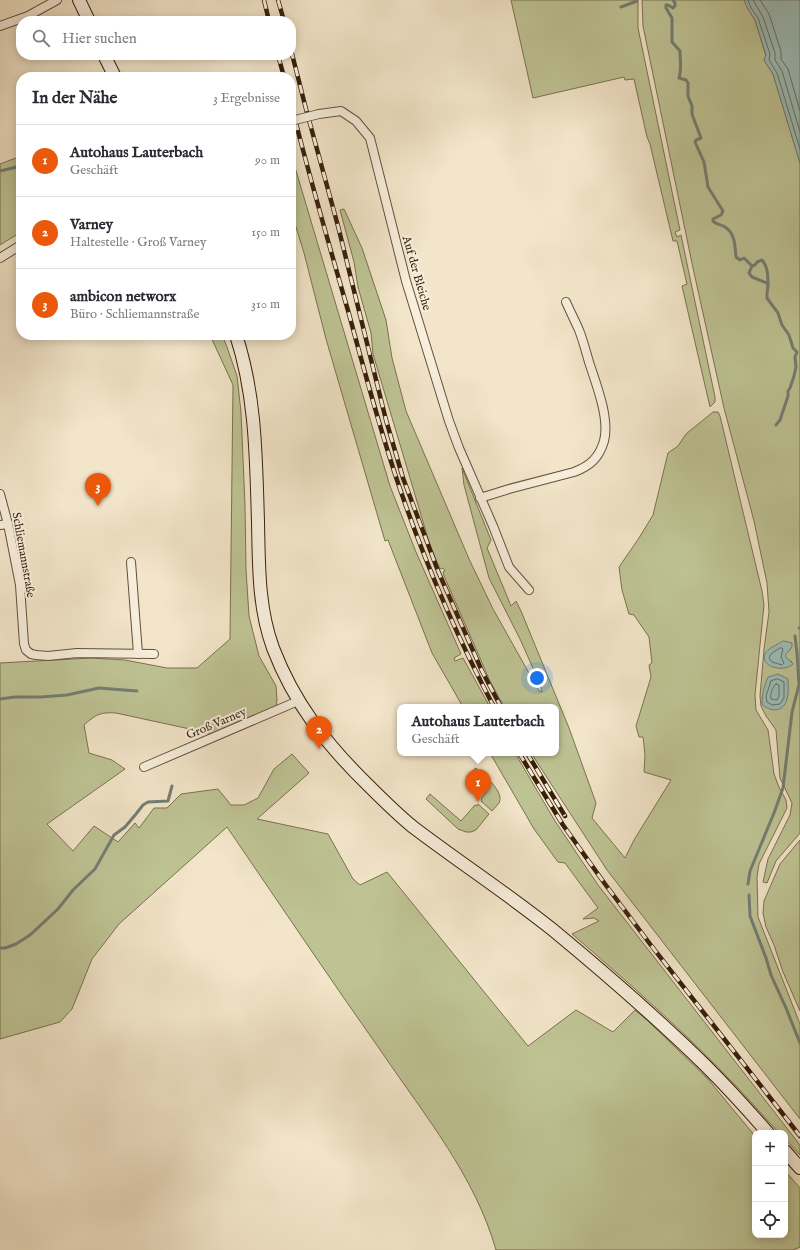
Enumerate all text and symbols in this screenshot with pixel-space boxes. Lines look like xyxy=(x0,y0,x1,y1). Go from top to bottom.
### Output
search box xyxy=(16,16,296,60)
icon: search xyxy=(30,27,52,49)
text: Hier suchen xyxy=(62,29,137,48)
text: In der Nähe xyxy=(32,88,117,109)
text: 3 Ergebnisse xyxy=(213,90,280,107)
text: Autohaus Lauterbach xyxy=(70,143,203,162)
text: 1 xyxy=(43,152,47,169)
text: 90 m xyxy=(255,152,280,169)
text: Geschäft xyxy=(70,162,118,179)
text: Varney xyxy=(70,215,113,234)
text: 2 xyxy=(42,224,48,241)
text: 150 m xyxy=(251,224,280,241)
street label: Auf der Bleiche xyxy=(398,233,434,313)
text: Haltestelle · Groß Varney xyxy=(70,234,206,251)
text: ambicon networx xyxy=(70,287,176,306)
text: 3 xyxy=(43,296,47,313)
text: 310 m xyxy=(251,296,280,313)
text: Büro · Schliemannstraße xyxy=(70,306,199,323)
pin: 3 xyxy=(85,473,111,506)
street label: Schliemannstraße xyxy=(9,511,38,599)
your location xyxy=(527,668,547,688)
street label: Groß Varney xyxy=(184,704,249,743)
popup xyxy=(397,704,559,756)
text: Autohaus Lauterbach xyxy=(411,712,545,731)
pin: 2 xyxy=(306,716,332,749)
text: Geschäft xyxy=(411,731,460,748)
pin: 1 xyxy=(465,769,491,802)
map controls xyxy=(752,1130,788,1238)
button: + xyxy=(752,1130,788,1166)
button: − xyxy=(752,1166,788,1202)
button: locate xyxy=(752,1202,788,1238)

